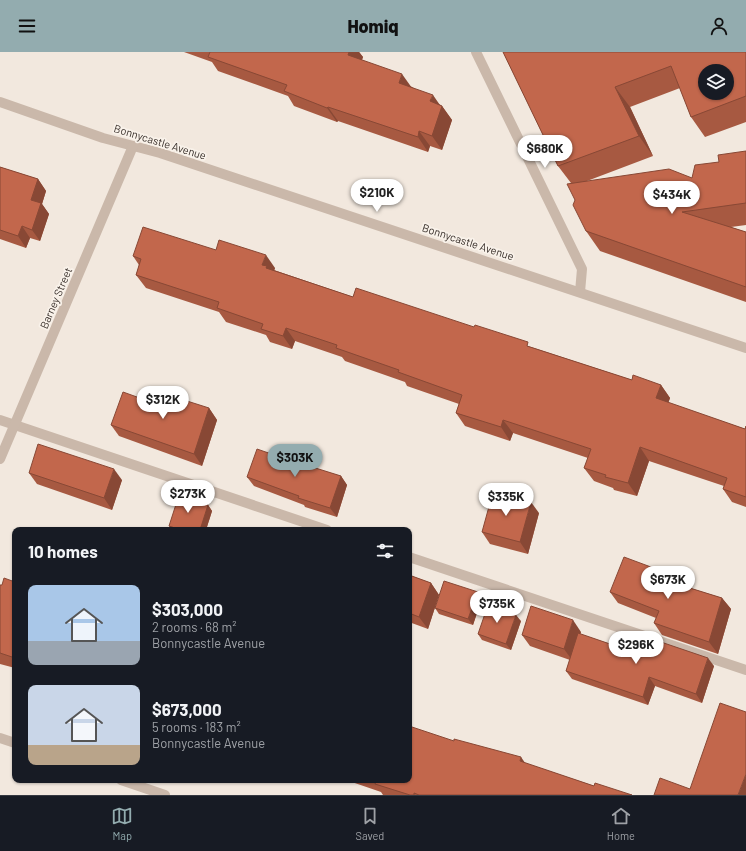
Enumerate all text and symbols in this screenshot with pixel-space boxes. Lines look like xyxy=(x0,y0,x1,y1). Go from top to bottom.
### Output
icon: menu xyxy=(16,15,38,37)
text: Homiq xyxy=(347,15,399,37)
icon: person xyxy=(708,15,730,37)
map controls xyxy=(698,64,734,100)
button: layers xyxy=(698,64,734,100)
street label: Bonnycastle Avenue xyxy=(112,121,208,162)
pin: $680K xyxy=(517,135,573,169)
text: $680K xyxy=(527,140,564,156)
pin: $210K xyxy=(349,179,405,213)
pin: $434K xyxy=(644,181,700,215)
text: $210K xyxy=(360,184,394,200)
text: $434K xyxy=(653,186,691,202)
street label: Bonnycastle Avenue xyxy=(421,221,516,263)
street label: Barney Street xyxy=(37,265,74,330)
pin: $312K xyxy=(135,386,191,420)
text: $312K xyxy=(146,391,180,407)
pin: $303K xyxy=(267,444,323,478)
text: $303K xyxy=(276,449,314,465)
pin: $273K xyxy=(160,480,216,514)
pin: $335K xyxy=(478,483,534,517)
text: $273K xyxy=(170,485,206,501)
text: $335K xyxy=(488,488,524,504)
icon: filters xyxy=(374,540,396,562)
text: 10 homes xyxy=(28,541,98,561)
pin: $673K xyxy=(640,566,696,600)
text: $673K xyxy=(650,571,686,587)
pin: $735K xyxy=(469,590,525,624)
text: $735K xyxy=(479,595,515,611)
text: $303,000 xyxy=(152,599,223,619)
icon: home xyxy=(60,601,108,649)
text: 2 rooms · 68 m² xyxy=(152,619,236,635)
pin: $296K xyxy=(608,631,664,665)
text: Bonnycastle Avenue xyxy=(152,635,265,651)
text: $296K xyxy=(618,636,654,652)
text: $673,000 xyxy=(152,699,222,719)
icon: home xyxy=(60,701,108,749)
text: 5 rooms · 183 m² xyxy=(152,719,241,735)
text: Bonnycastle Avenue xyxy=(152,735,265,751)
tab: Map xyxy=(111,805,133,842)
tab: Saved xyxy=(356,805,384,842)
tab: Home xyxy=(607,805,635,842)

